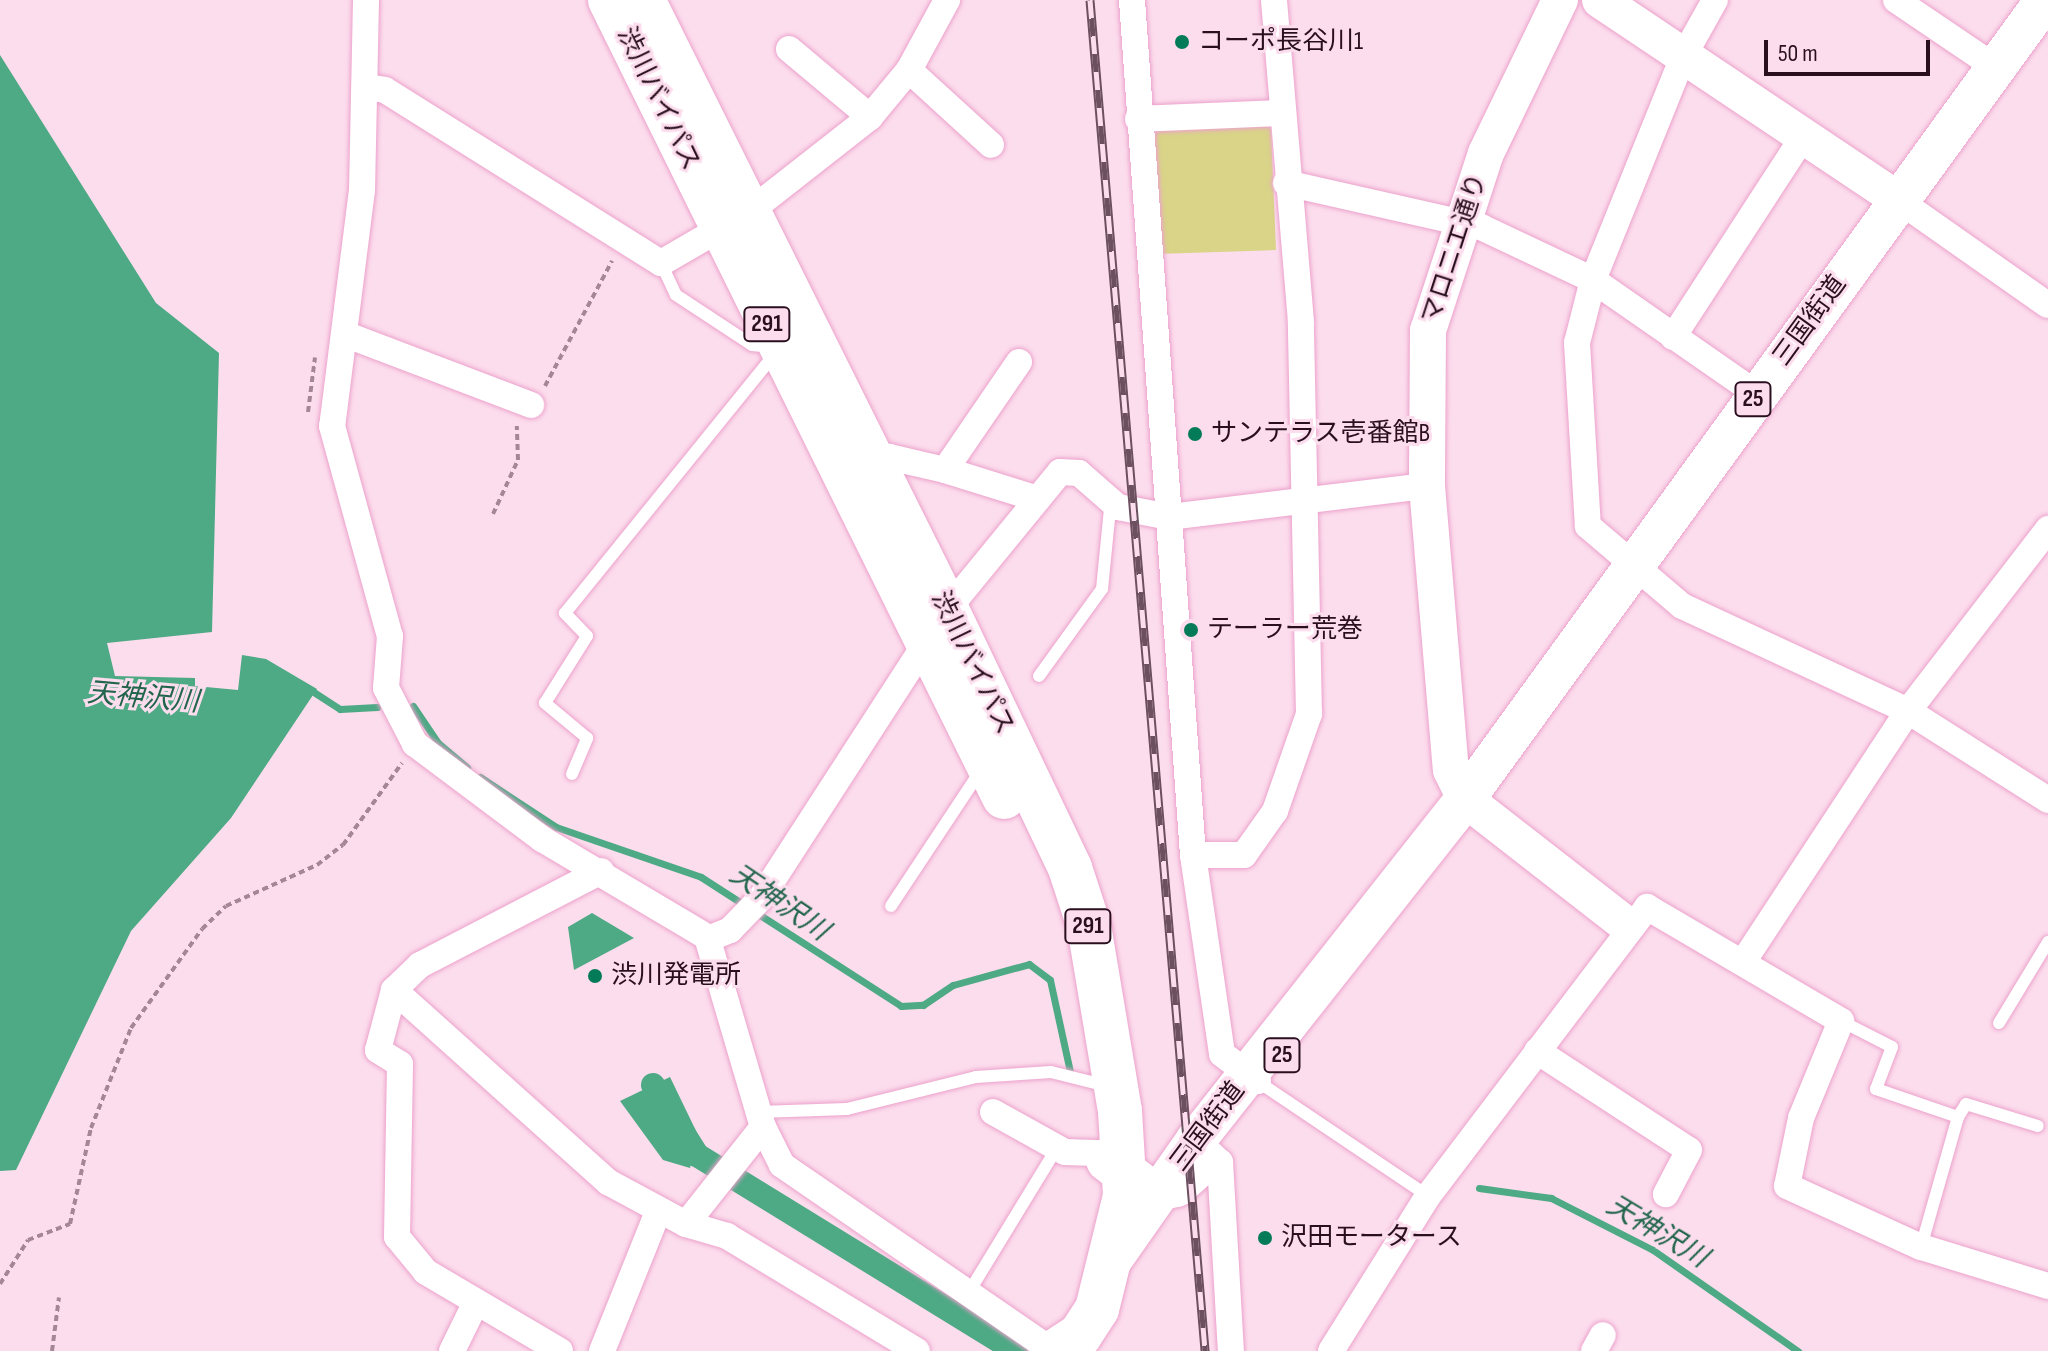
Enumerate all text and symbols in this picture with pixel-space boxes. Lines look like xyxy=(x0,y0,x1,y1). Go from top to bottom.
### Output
street label: 渋川バイパス xyxy=(610,22,706,176)
scale bar xyxy=(1768,24,1934,74)
place label: コーポ長谷川1 xyxy=(1198,26,1363,58)
marker: コーポ長谷川1 xyxy=(1173,33,1191,51)
text: 50 m xyxy=(1778,39,1818,68)
street label: マロニエ通り xyxy=(1416,170,1494,328)
street label: 三国街道 xyxy=(1767,270,1853,372)
road number: 291 xyxy=(743,304,791,344)
road number: 25 xyxy=(1733,379,1773,419)
place label: サンテラス壱番館B xyxy=(1211,418,1431,450)
marker: サンテラス壱番館B xyxy=(1186,425,1204,443)
street label: 渋川バイパス xyxy=(924,586,1020,740)
place label: テーラー荒巻 xyxy=(1207,614,1363,646)
marker: テーラー荒巻 xyxy=(1182,621,1200,639)
water label: 天神沢川 xyxy=(86,676,200,720)
water label: 天神沢川 xyxy=(723,858,835,948)
road number: 291 xyxy=(1064,906,1112,946)
place label: 渋川発電所 xyxy=(611,960,741,992)
marker: 渋川発電所 xyxy=(586,967,604,985)
road number: 25 xyxy=(1262,1035,1302,1075)
street label: 三国街道 xyxy=(1164,1076,1252,1178)
water label: 天神沢川 xyxy=(1600,1189,1714,1275)
place label: 沢田モータース xyxy=(1281,1222,1463,1254)
marker: 沢田モータース xyxy=(1256,1229,1274,1247)

